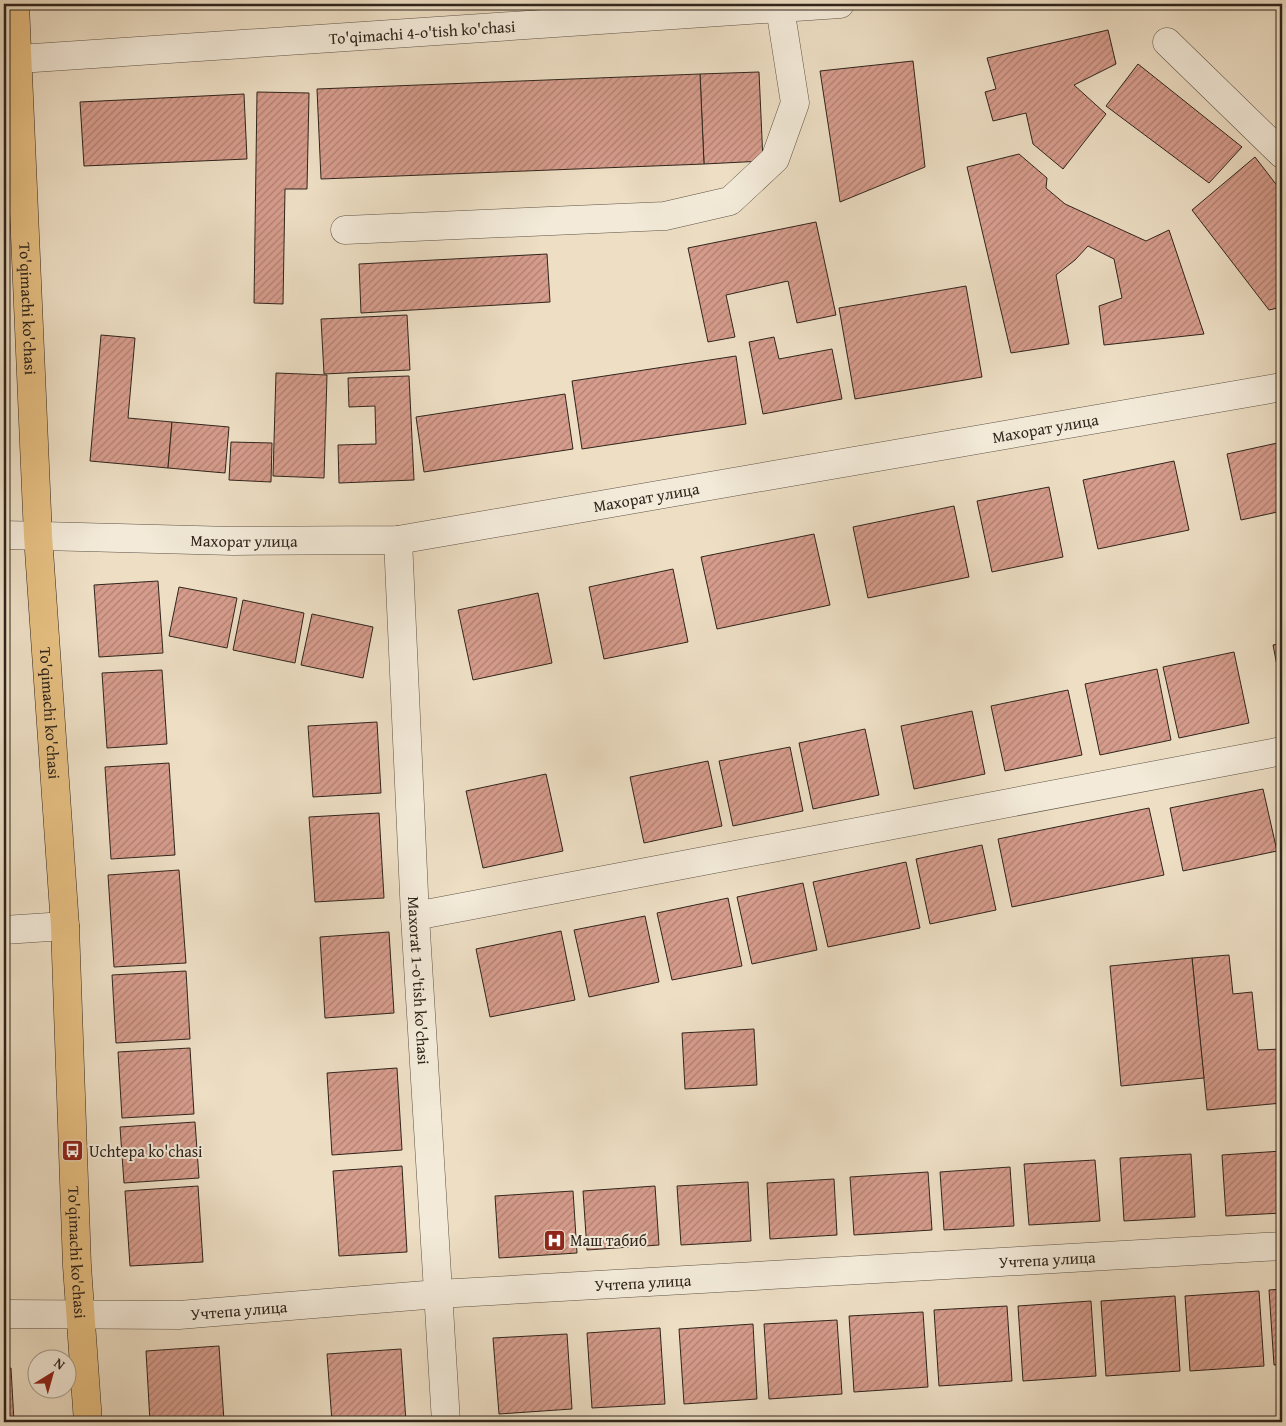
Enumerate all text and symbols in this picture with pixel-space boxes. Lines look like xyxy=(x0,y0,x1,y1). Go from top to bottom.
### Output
street label: To'qimachi 4-o'tish ko'chasi xyxy=(328,14,517,50)
street label: To'qimachi ko'chasi xyxy=(13,242,43,376)
street label: Махорат улица xyxy=(990,407,1101,449)
street label: Махорат улица xyxy=(591,476,701,518)
street label: Махорат улица xyxy=(190,528,298,553)
street label: To'qimachi ko'chasi xyxy=(34,646,67,780)
street label: Maxorat 1-o'tish ko'chasi xyxy=(402,896,436,1066)
bus stop icon: Uchtepa ko'chasi xyxy=(61,1139,85,1163)
place label: Uchtepa ko'chasi xyxy=(89,1139,203,1163)
street label: To'qimachi ko'chasi xyxy=(62,1186,93,1320)
hospital icon: Маш табиб xyxy=(542,1228,566,1252)
place label: Маш табиб xyxy=(570,1228,647,1252)
street label: Учтепа улица xyxy=(998,1245,1097,1274)
street label: Учтепа улица xyxy=(594,1268,692,1297)
street label: Учтепа улица xyxy=(190,1294,288,1326)
north arrow xyxy=(28,1348,78,1398)
text: N xyxy=(50,1353,70,1375)

